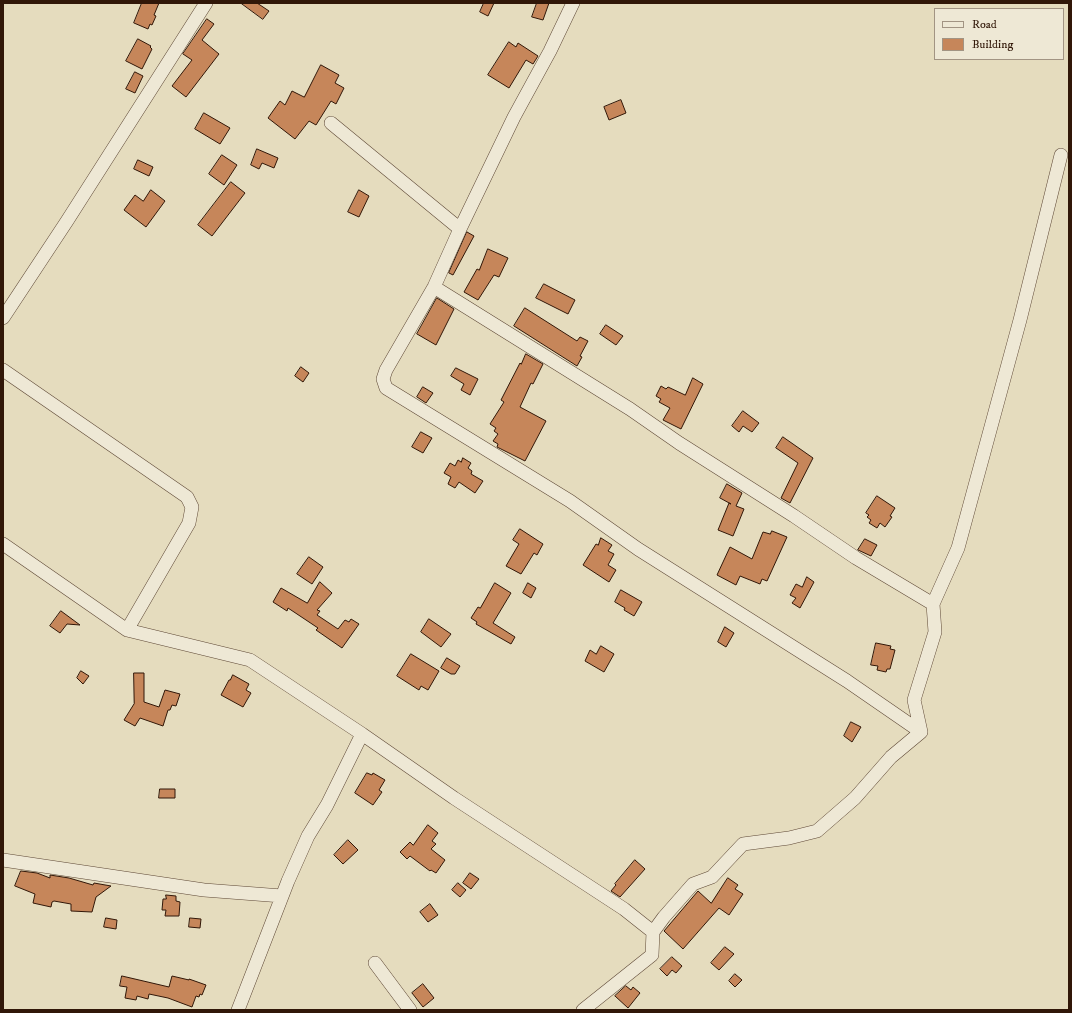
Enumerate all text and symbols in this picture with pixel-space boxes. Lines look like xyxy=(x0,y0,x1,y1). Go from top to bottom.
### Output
legend xyxy=(934,8,1064,60)
text: Road xyxy=(972,17,997,32)
text: Building xyxy=(972,37,1013,52)

